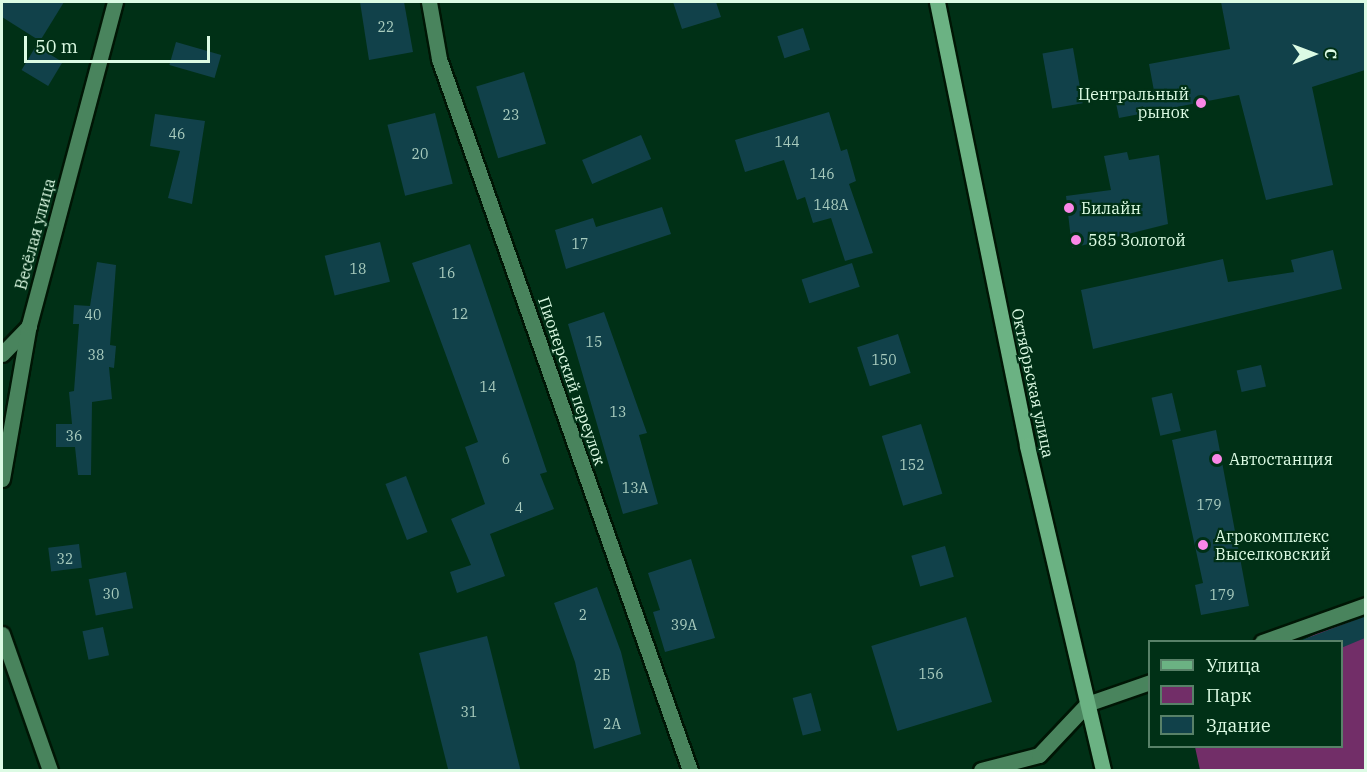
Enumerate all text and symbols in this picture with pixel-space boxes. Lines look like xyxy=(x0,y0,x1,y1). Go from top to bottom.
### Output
house number: 22 xyxy=(378,19,394,35)
scale bar xyxy=(27,24,213,62)
north arrow xyxy=(1283,24,1343,84)
text: 50 m xyxy=(35,35,78,58)
text: С xyxy=(1321,48,1341,59)
place label: Центральный рынок xyxy=(1078,84,1189,122)
marker: Центральный рынок xyxy=(1194,96,1208,110)
house number: 23 xyxy=(503,107,519,123)
house number: 46 xyxy=(169,126,185,142)
house number: 144 xyxy=(774,134,800,150)
house number: 20 xyxy=(412,146,428,162)
house number: 146 xyxy=(809,166,835,182)
street label: Весёлая улица xyxy=(11,176,59,292)
house number: 148А xyxy=(814,197,848,213)
place label: Билайн xyxy=(1081,198,1141,218)
marker: Билайн xyxy=(1062,201,1076,215)
place label: 585 Золотой xyxy=(1088,230,1186,250)
marker: 585 Золотой xyxy=(1069,233,1083,247)
house number: 17 xyxy=(572,236,588,252)
house number: 18 xyxy=(350,261,366,277)
house number: 16 xyxy=(439,265,455,281)
street label: Пионерский переулок xyxy=(534,294,610,468)
house number: 12 xyxy=(452,306,468,322)
street label: Октябрьская улица xyxy=(1008,306,1058,460)
house number: 40 xyxy=(85,307,101,323)
house number: 15 xyxy=(586,334,602,350)
house number: 38 xyxy=(88,347,104,363)
house number: 150 xyxy=(871,352,897,368)
house number: 14 xyxy=(480,379,496,395)
house number: 13 xyxy=(610,404,626,420)
house number: 36 xyxy=(66,428,82,444)
place label: Автостанция xyxy=(1229,449,1333,469)
house number: 6 xyxy=(502,451,510,467)
marker: Автостанция xyxy=(1210,452,1224,466)
house number: 152 xyxy=(899,457,925,473)
house number: 13А xyxy=(622,480,648,496)
house number: 179 xyxy=(1196,497,1222,513)
house number: 4 xyxy=(515,500,523,516)
place label: Агрокомплекс Выселковский xyxy=(1215,526,1331,564)
marker: Агрокомплекс Выселковский xyxy=(1196,538,1210,552)
house number: 32 xyxy=(57,551,73,567)
house number: 30 xyxy=(103,586,119,602)
house number: 179 xyxy=(1209,587,1235,603)
house number: 2 xyxy=(579,607,587,623)
house number: 39А xyxy=(671,617,697,633)
legend xyxy=(1148,640,1343,748)
text: Улица xyxy=(1206,654,1260,677)
house number: 156 xyxy=(918,666,944,682)
house number: 2Б xyxy=(593,667,611,683)
text: Парк xyxy=(1206,684,1252,707)
house number: 31 xyxy=(461,704,477,720)
text: Здание xyxy=(1206,714,1271,737)
house number: 2А xyxy=(603,716,621,732)

